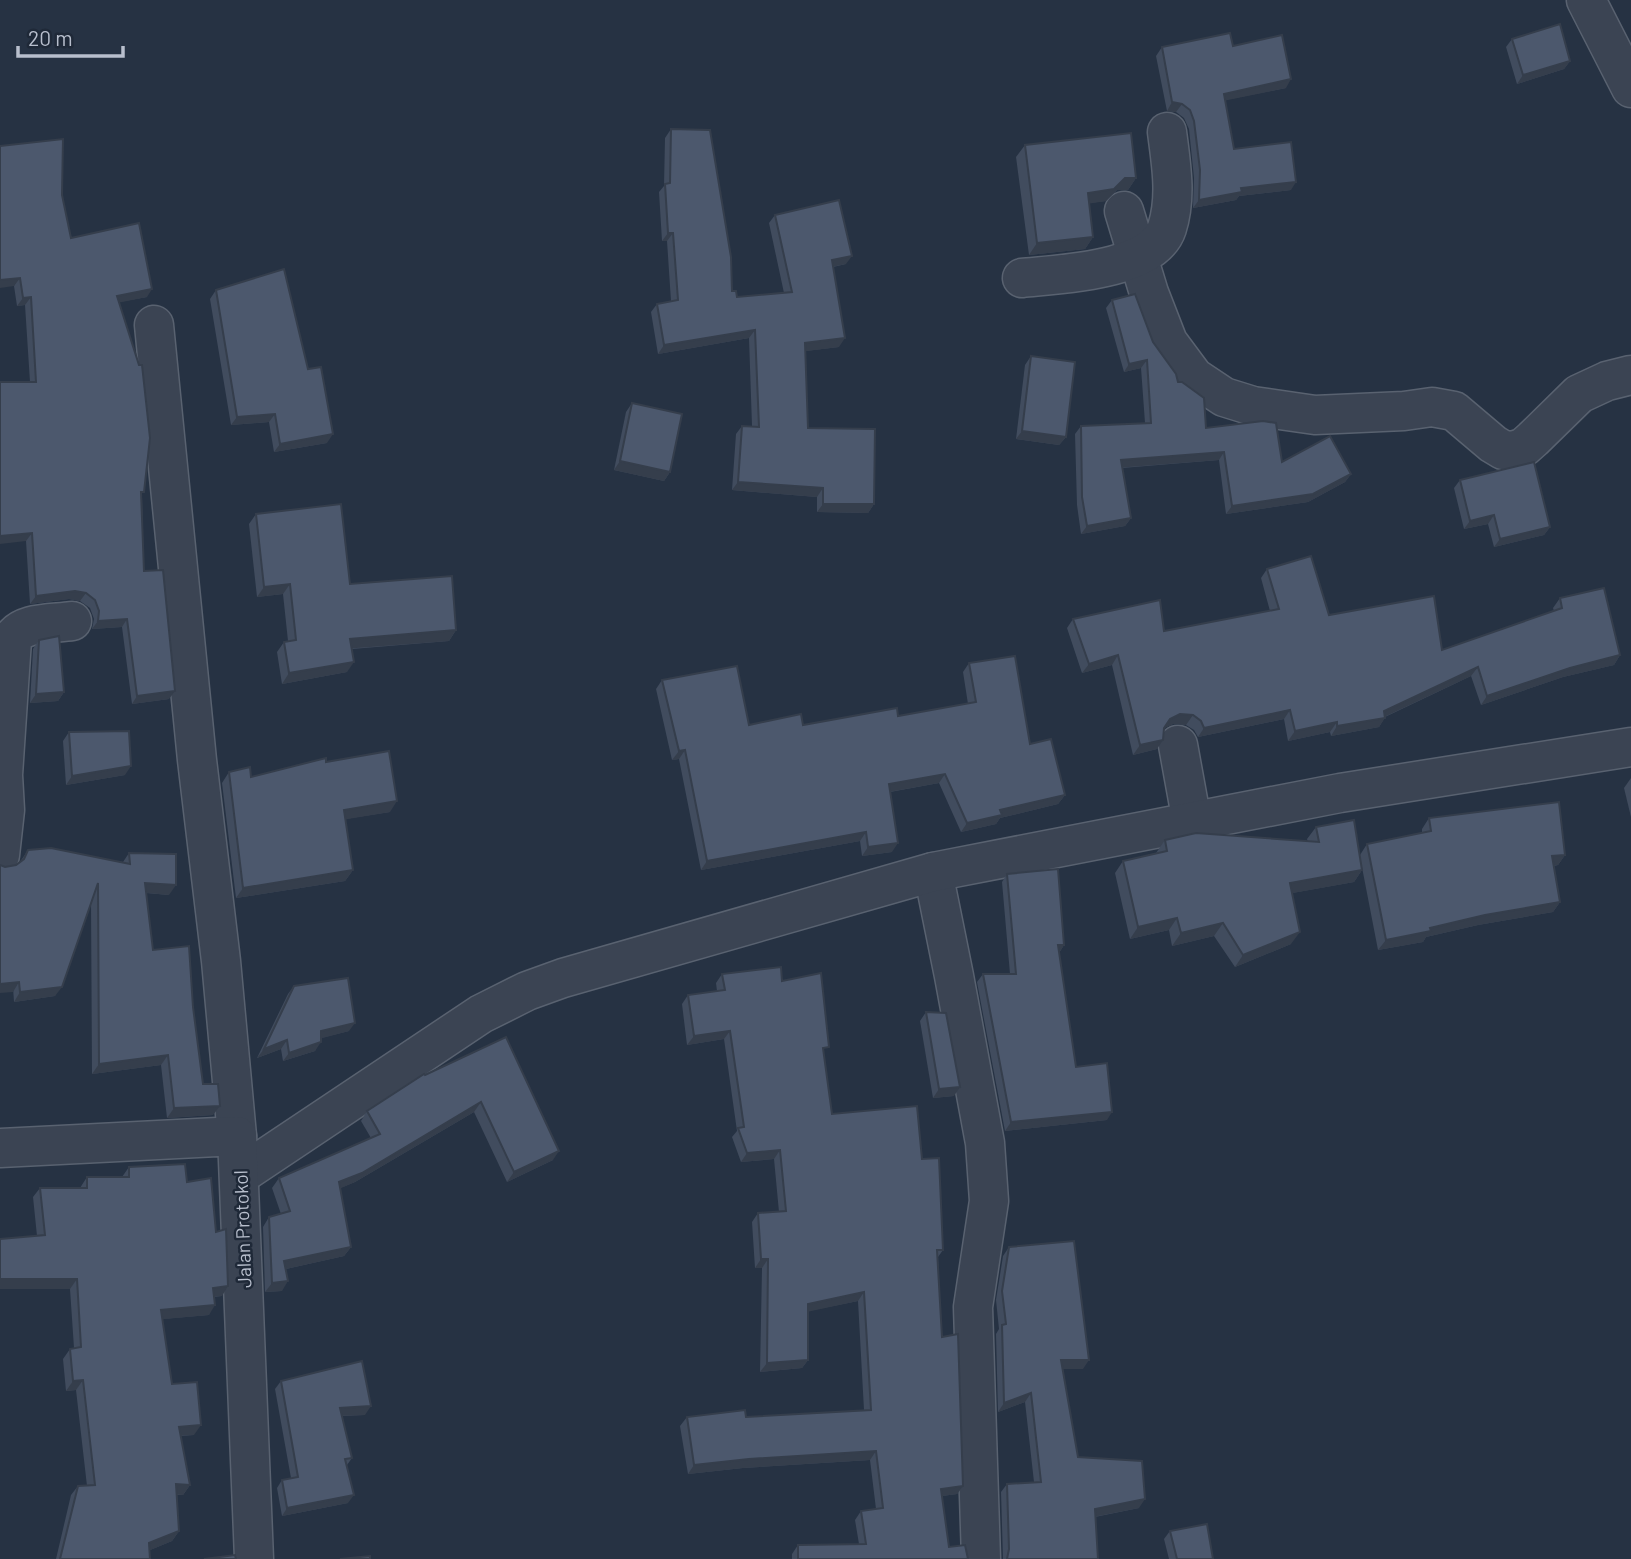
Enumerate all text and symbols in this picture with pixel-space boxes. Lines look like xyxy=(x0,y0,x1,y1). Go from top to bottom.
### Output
scale bar xyxy=(18,14,122,58)
text: 20 m xyxy=(28,25,73,50)
street label: Jalan Protokol xyxy=(228,1170,256,1288)

